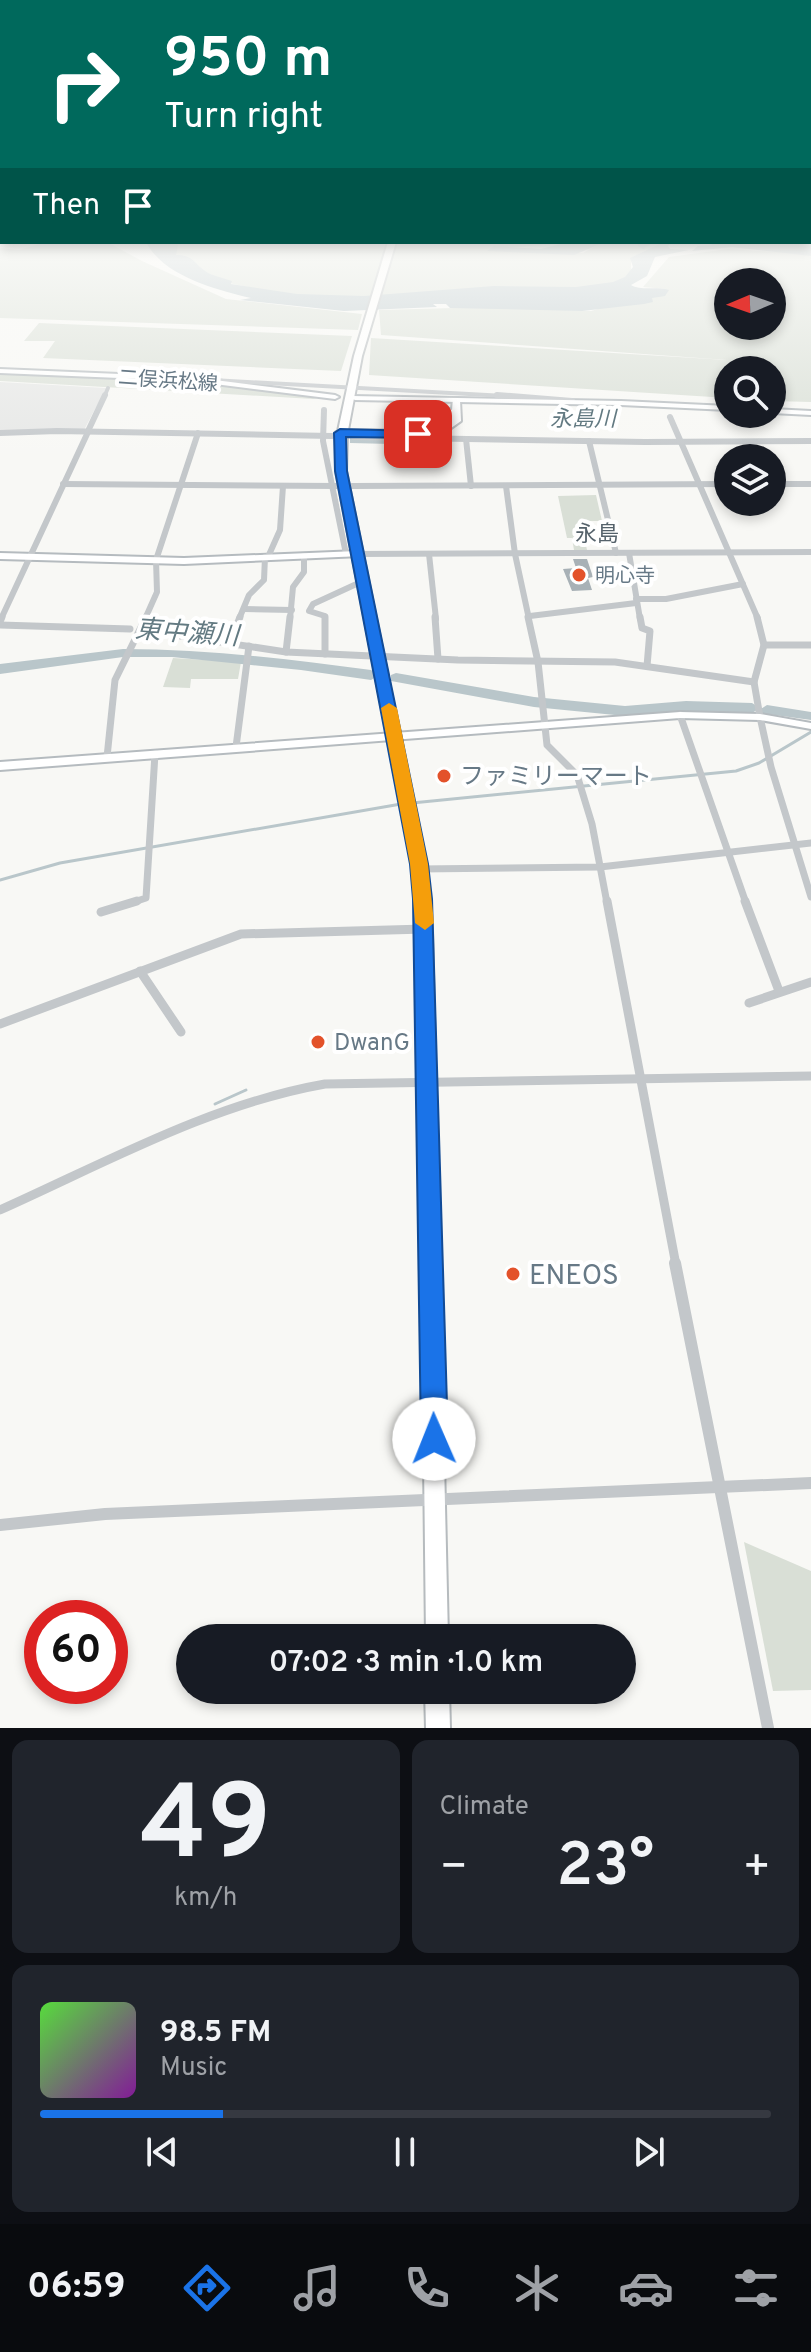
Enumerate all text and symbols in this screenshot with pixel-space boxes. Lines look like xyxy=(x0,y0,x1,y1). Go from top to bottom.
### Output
text: 950 m xyxy=(164,26,332,96)
icon: right xyxy=(32,32,136,136)
text: Turn right xyxy=(164,95,323,141)
icon: arrive xyxy=(116,184,160,228)
text: Then xyxy=(32,188,100,225)
north arrow xyxy=(714,268,786,340)
map controls xyxy=(714,268,786,516)
button: search xyxy=(714,356,786,428)
street label: 二俣浜松線 xyxy=(117,366,219,398)
pin xyxy=(384,400,452,468)
water label: 永島川 xyxy=(550,407,618,434)
icon: arrive xyxy=(396,412,440,456)
button: layers xyxy=(714,444,786,516)
district label: 永島 xyxy=(575,522,619,549)
place label: 明心寺 xyxy=(595,564,655,590)
marker: 明心寺 xyxy=(570,566,588,584)
water label: 東中瀬川 xyxy=(134,614,243,655)
place label: ファミリーマート xyxy=(460,763,652,793)
marker: ファミリーマート xyxy=(435,767,453,785)
place label: DwanG xyxy=(334,1029,410,1059)
marker: DwanG xyxy=(309,1033,327,1051)
place label: ENEOS xyxy=(529,1259,619,1295)
marker: ENEOS xyxy=(504,1265,522,1283)
position arrow xyxy=(392,1397,476,1481)
speed limit sign: 60 xyxy=(24,1600,128,1704)
text: 07:02 · 3 min · 1.0 km xyxy=(269,1645,543,1682)
text: 49 xyxy=(140,1764,271,1896)
text: Climate xyxy=(440,1791,529,1824)
text: 23° xyxy=(556,1831,654,1907)
text: − xyxy=(440,1841,468,1897)
text: + xyxy=(743,1841,771,1897)
text: km/h xyxy=(174,1882,237,1915)
text: 98.5 FM xyxy=(160,2015,271,2052)
text: Music xyxy=(160,2052,227,2085)
icon: previous xyxy=(140,2130,184,2174)
icon: pause xyxy=(383,2130,427,2174)
icon: next xyxy=(627,2130,671,2174)
icon: directions xyxy=(179,2260,235,2316)
icon: music xyxy=(289,2260,345,2316)
icon: phone xyxy=(399,2260,455,2316)
icon: climate xyxy=(509,2260,565,2316)
icon: car xyxy=(618,2260,674,2316)
icon: filters xyxy=(728,2260,784,2316)
text: 06:59 xyxy=(27,2265,126,2311)

